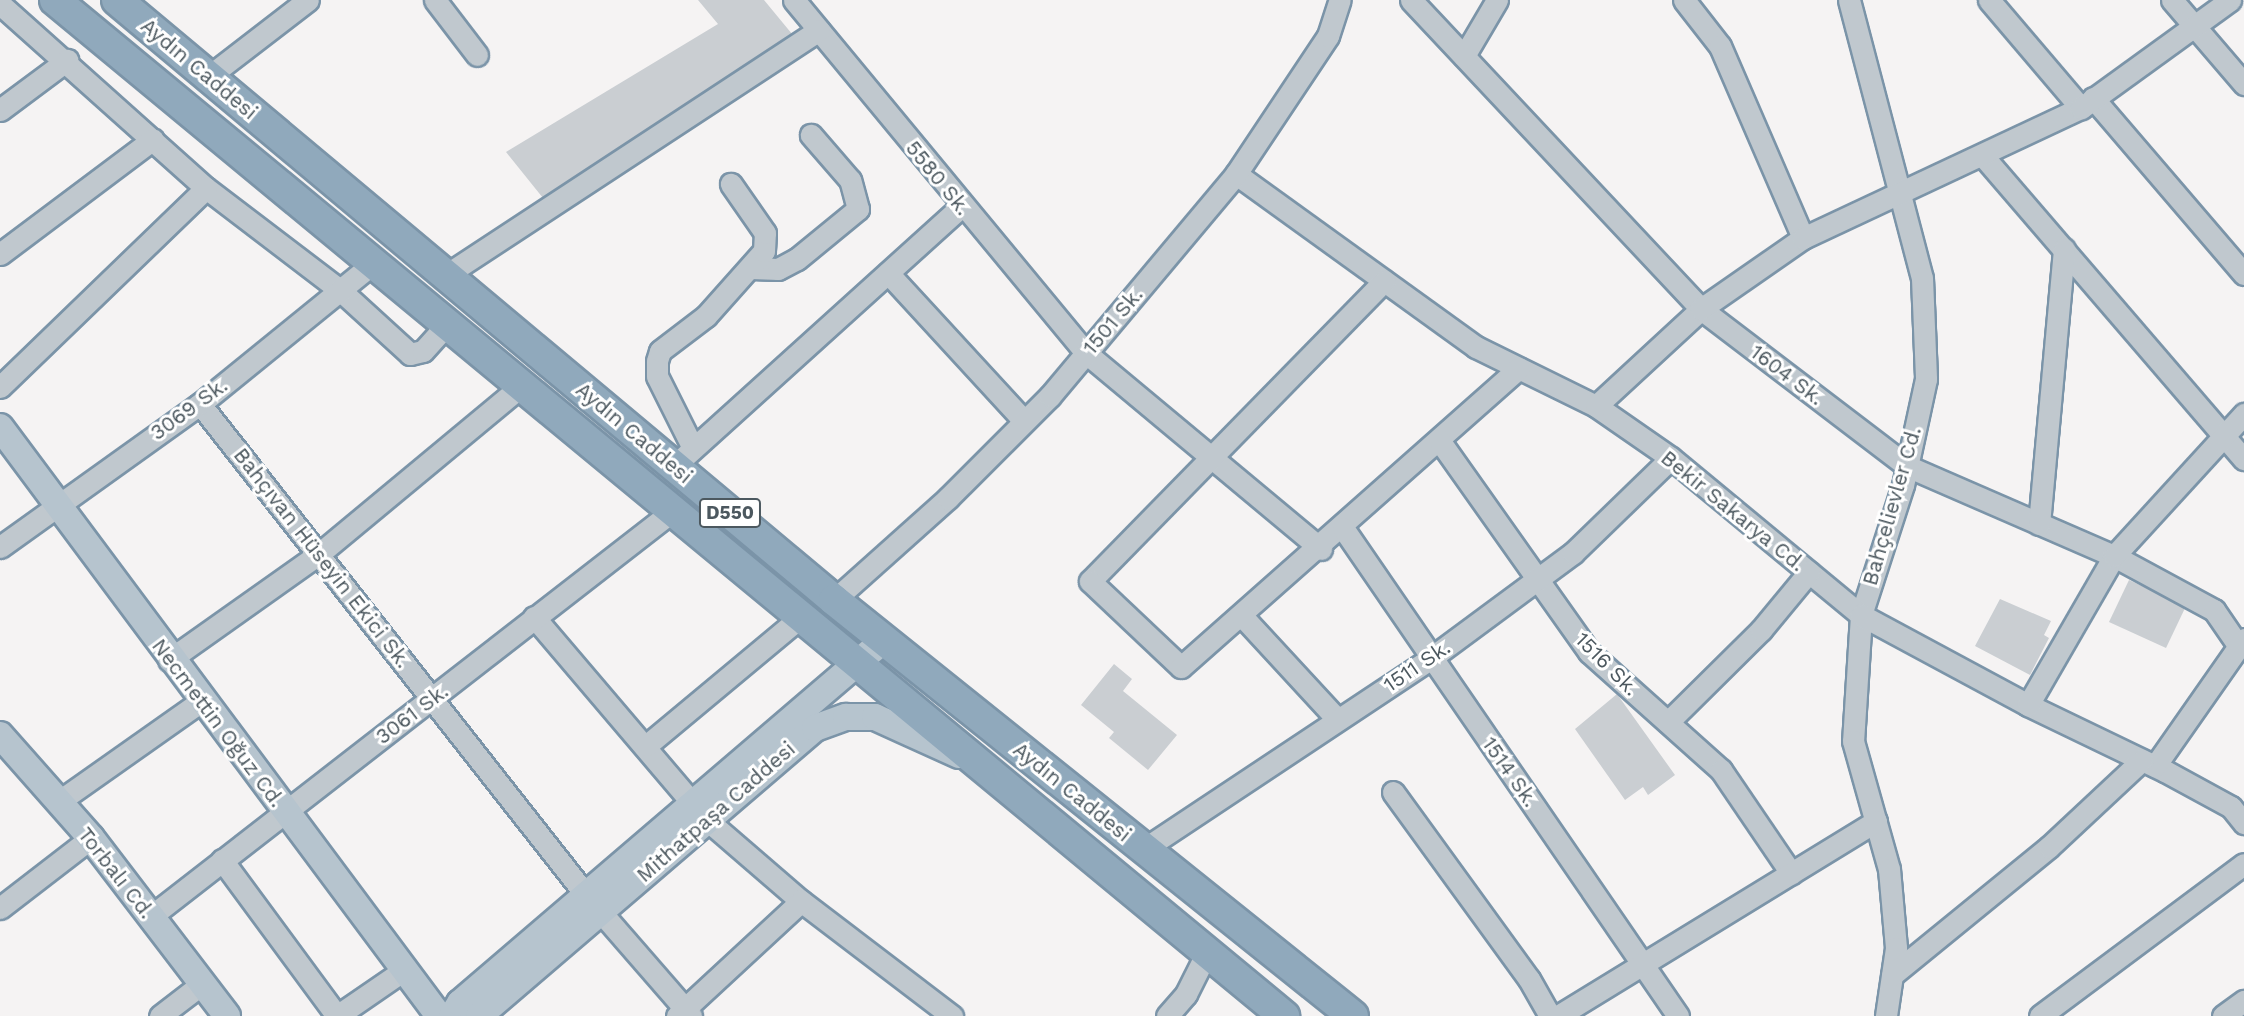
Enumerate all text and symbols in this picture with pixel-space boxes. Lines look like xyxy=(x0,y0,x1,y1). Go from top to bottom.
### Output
street label: Aydın Caddesi xyxy=(136,13,262,125)
street label: 5580 Sk. xyxy=(900,136,976,220)
street label: 1501 Sk. xyxy=(1078,282,1148,360)
street label: 1604 Sk. xyxy=(1745,339,1829,411)
street label: 3069 Sk. xyxy=(146,373,232,445)
street label: Aydın Caddesi xyxy=(571,377,697,489)
street label: Bahçelievler Cd. xyxy=(1857,423,1927,589)
street label: Bahçıvan Hüseyin Ekici Sk. xyxy=(228,443,416,673)
street label: Bekir Sakarya Cd. xyxy=(1655,445,1811,577)
road number: D550 xyxy=(698,498,762,528)
street label: 1516 Sk. xyxy=(1570,627,1644,701)
street label: Necmettin Oğuz Cd. xyxy=(146,634,290,812)
street label: 1511 Sk. xyxy=(1379,635,1455,697)
street label: 3061 Sk. xyxy=(371,679,453,749)
street label: 1514 Sk. xyxy=(1477,732,1543,812)
street label: Mithatpaşa Caddesi xyxy=(631,736,801,888)
street label: Aydın Caddesi xyxy=(1008,737,1136,847)
street label: Torbalı Cd. xyxy=(73,822,159,924)

